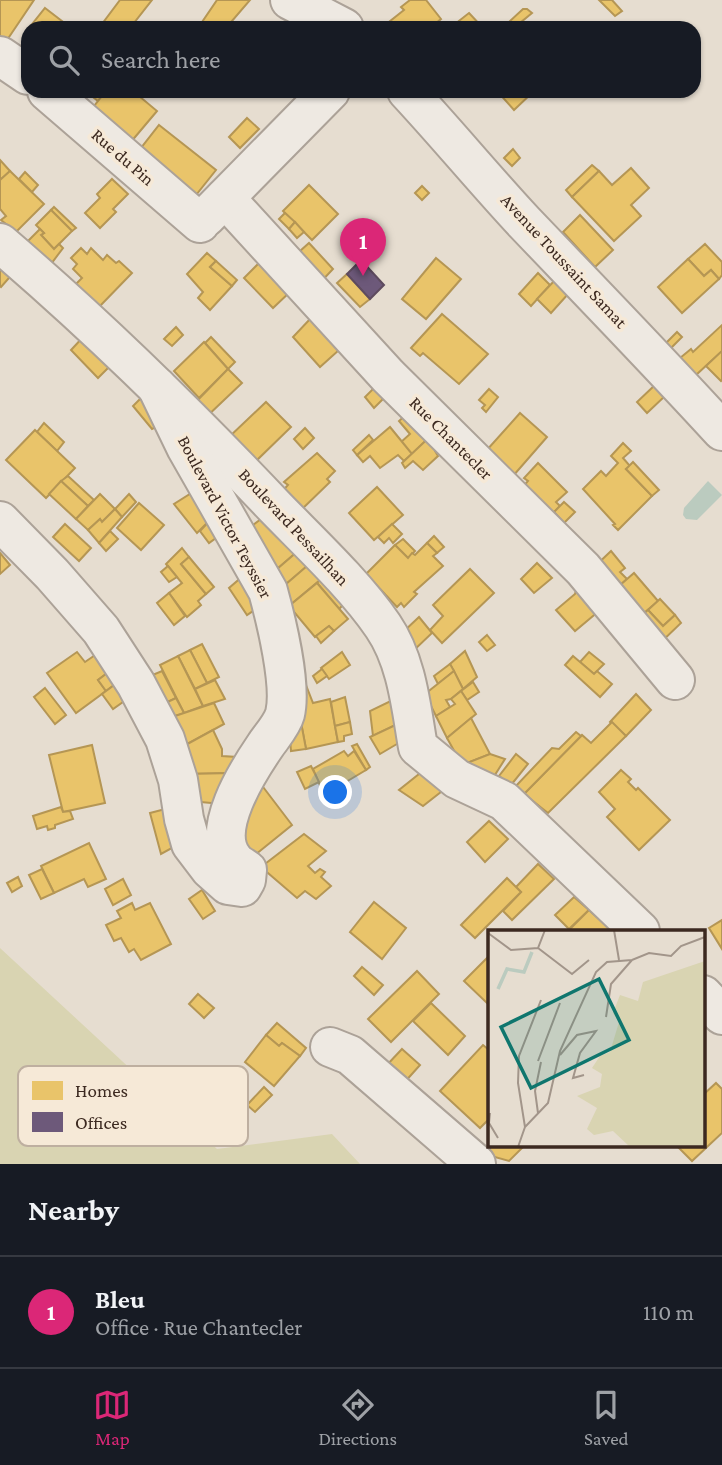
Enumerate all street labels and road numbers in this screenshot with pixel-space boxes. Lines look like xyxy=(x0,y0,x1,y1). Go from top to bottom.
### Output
street label: Rue du Pin xyxy=(88,124,159,190)
street label: Avenue Toussaint Samat xyxy=(497,190,632,333)
street label: Rue Chantecler xyxy=(405,392,497,484)
street label: Boulevard Victor Teyssier xyxy=(174,432,277,602)
street label: Boulevard Pessailhan xyxy=(235,464,354,590)

